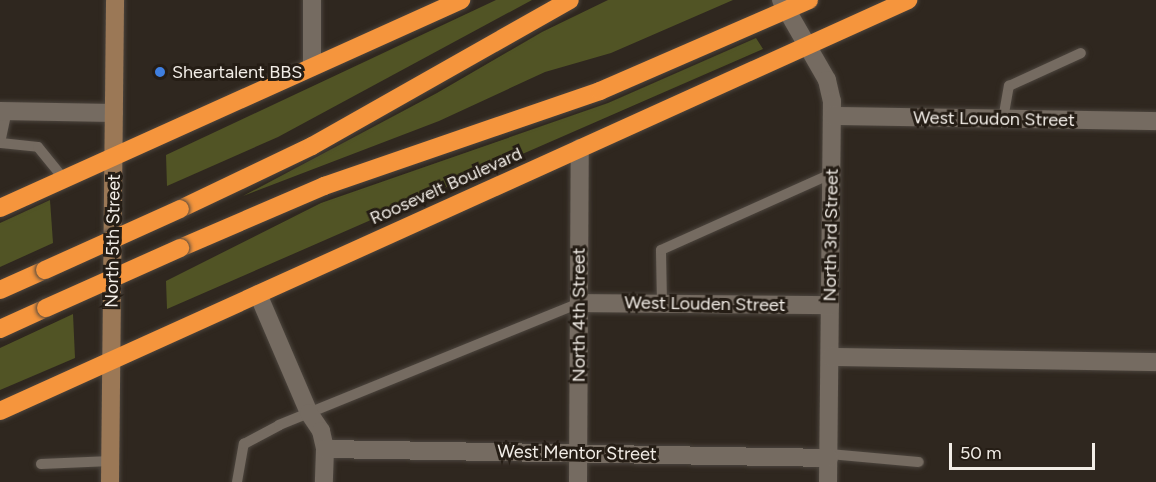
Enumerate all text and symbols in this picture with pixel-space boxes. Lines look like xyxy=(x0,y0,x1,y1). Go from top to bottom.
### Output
place label: Sheartalent BBS xyxy=(172,61,302,83)
marker: Sheartalent BBS xyxy=(153,65,167,79)
street label: West Loudon Street xyxy=(913,107,1075,131)
street label: Roosevelt Boulevard xyxy=(367,143,525,229)
street label: North 3rd Street xyxy=(819,168,843,302)
street label: North 5th Street xyxy=(101,174,125,308)
street label: North 4th Street xyxy=(568,248,590,382)
street label: West Louden Street xyxy=(624,292,786,316)
scale bar xyxy=(952,431,1098,469)
street label: West Mentor Street xyxy=(497,441,657,465)
text: 50 m xyxy=(960,442,1002,464)

